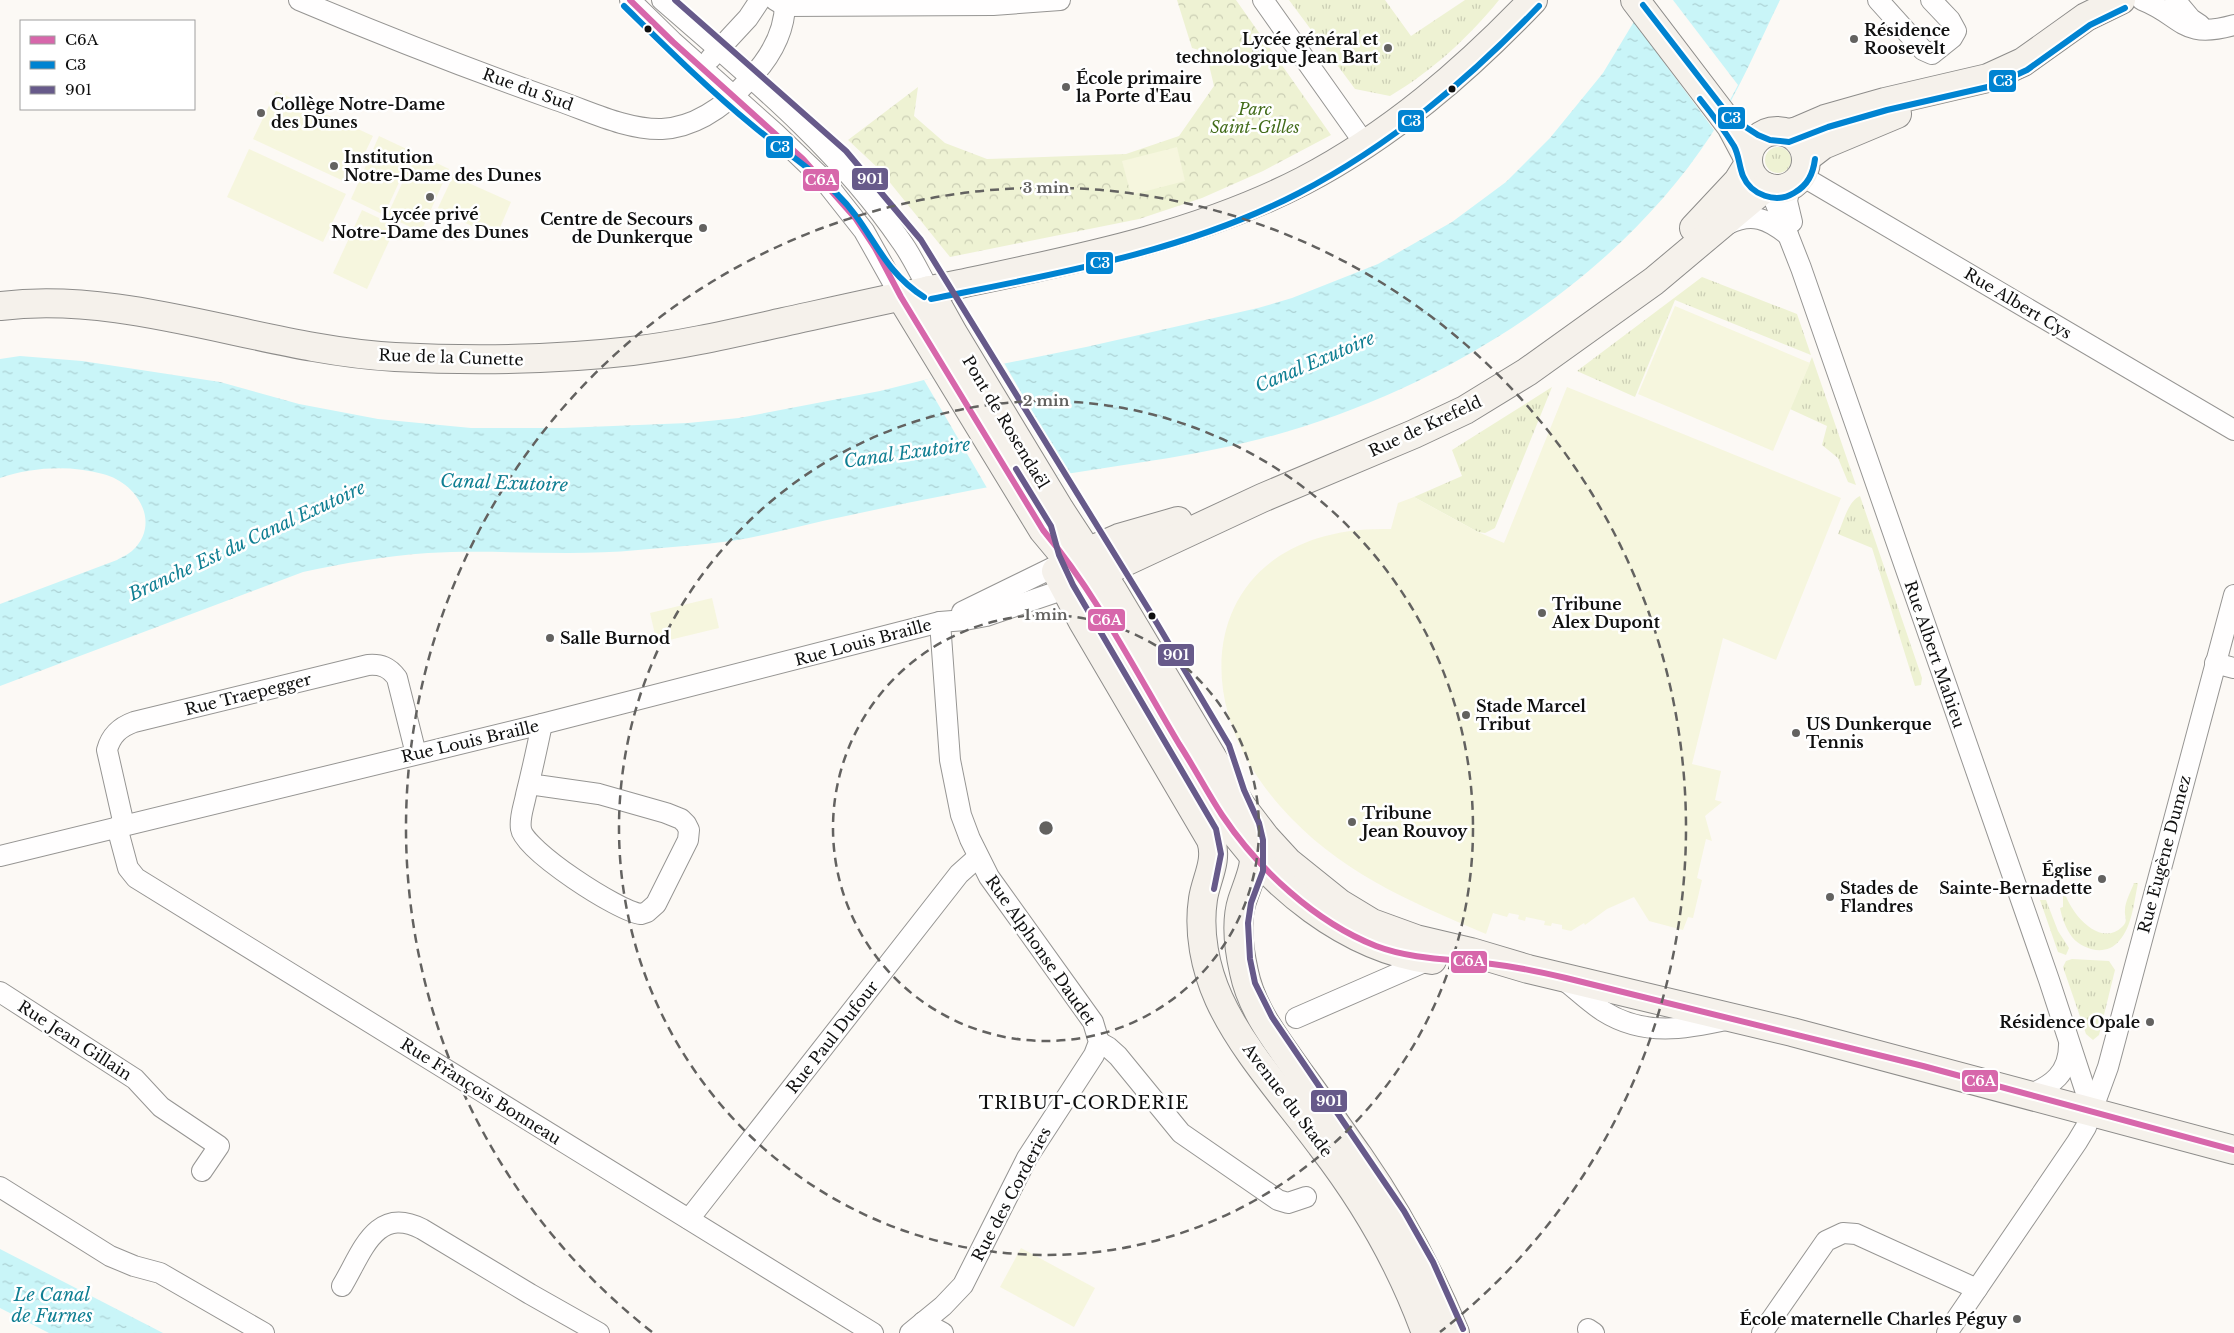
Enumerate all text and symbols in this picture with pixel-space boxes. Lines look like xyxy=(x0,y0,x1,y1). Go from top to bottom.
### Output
legend xyxy=(20,20,195,110)
place label: Résidence Roosevelt xyxy=(1864,20,1950,58)
unlabelled marker xyxy=(643,24,653,34)
place label: Lycée général et technologique Jean Bart xyxy=(1176,29,1379,67)
text: C6A xyxy=(65,30,99,49)
marker: Résidence Roosevelt xyxy=(1848,33,1860,45)
marker: Lycée général et technologique Jean Bart xyxy=(1382,42,1394,54)
text: C3 xyxy=(65,55,86,74)
street label: Rue du Sud xyxy=(480,63,576,115)
place label: École primaire la Porte d'Eau xyxy=(1076,68,1202,106)
line badge: C3 xyxy=(1988,69,2017,93)
text: C3 xyxy=(1993,72,2013,90)
text: 901 xyxy=(65,80,92,99)
marker: École primaire la Porte d'Eau xyxy=(1060,81,1072,93)
unlabelled marker xyxy=(1447,84,1457,94)
place label: Collège Notre-Dame des Dunes xyxy=(271,94,445,132)
park label: Parc Saint-Gilles xyxy=(1210,99,1300,137)
line badge: C3 xyxy=(1717,106,1746,130)
marker: Collège Notre-Dame des Dunes xyxy=(255,107,267,119)
line badge: C3 xyxy=(1397,109,1425,133)
text: C3 xyxy=(1721,109,1741,127)
text: C3 xyxy=(1401,112,1421,130)
line badge: C3 xyxy=(765,135,794,159)
text: C3 xyxy=(770,138,790,156)
place label: Institution Notre-Dame des Dunes xyxy=(344,147,541,185)
marker: Institution Notre-Dame des Dunes xyxy=(328,160,340,172)
line badge: 901 xyxy=(851,167,889,191)
line badge: C6A xyxy=(802,168,840,192)
text: 901 xyxy=(857,170,883,188)
text: C6A xyxy=(805,171,838,189)
text: 3 min xyxy=(1023,178,1069,197)
marker: Lycée privé Notre-Dame des Dunes xyxy=(424,191,436,203)
place label: Lycée privé Notre-Dame des Dunes xyxy=(331,204,529,242)
place label: Centre de Secours de Dunkerque xyxy=(540,209,693,247)
marker: Centre de Secours de Dunkerque xyxy=(697,222,709,234)
line badge: C3 xyxy=(1085,251,1114,275)
text: C3 xyxy=(1090,254,1110,272)
street label: Rue Albert Cys xyxy=(1961,263,2075,343)
water label: Canal Exutoire xyxy=(1252,327,1378,397)
street label: Rue de la Cunette xyxy=(378,344,524,370)
street label: Pont de Rosendaël xyxy=(958,352,1054,492)
text: 2 min xyxy=(1023,391,1069,410)
street label: Rue de Krefeld xyxy=(1365,391,1485,461)
water label: Canal Exutoire xyxy=(842,433,972,473)
water label: Canal Exutoire xyxy=(440,470,568,496)
water label: Branche Est du Canal Exutoire xyxy=(124,476,369,606)
street label: Rue Albert Mahieu xyxy=(1900,578,1970,731)
place label: Tribune Alex Dupont xyxy=(1551,594,1661,632)
text: 1 min xyxy=(1024,605,1068,624)
marker: Tribune Alex Dupont xyxy=(1536,607,1548,619)
line badge: C6A xyxy=(1087,608,1126,632)
text: C6A xyxy=(1090,611,1123,629)
unlabelled marker xyxy=(1147,611,1157,621)
street label: Rue Louis Braille xyxy=(792,614,934,670)
place label: Salle Burnod xyxy=(560,628,670,648)
marker: Salle Burnod xyxy=(544,632,556,644)
line badge: 901 xyxy=(1157,643,1195,667)
text: 901 xyxy=(1163,646,1189,664)
street label: Rue Traepegger xyxy=(183,668,314,719)
place label: Stade Marcel Tribut xyxy=(1476,696,1586,734)
marker: Stade Marcel Tribut xyxy=(1460,709,1472,721)
place label: US Dunkerque Tennis xyxy=(1806,714,1932,752)
street label: Rue Louis Braille xyxy=(399,715,541,767)
marker: US Dunkerque Tennis xyxy=(1790,727,1802,739)
street label: Rue Eugène Dumez xyxy=(2133,773,2195,935)
place label: Tribune Jean Rouvoy xyxy=(1359,803,1468,841)
marker: Tribune Jean Rouvoy xyxy=(1346,816,1358,828)
centre of rings xyxy=(1037,819,1055,837)
place label: Église Sainte-Bernadette xyxy=(1939,860,2092,898)
street label: Rue Alphonse Daudet xyxy=(982,871,1100,1029)
marker: Église Sainte-Bernadette xyxy=(2096,873,2108,885)
place label: Stades de Flandres xyxy=(1840,878,1918,916)
marker: Stades de Flandres xyxy=(1824,891,1836,903)
line badge: C6A xyxy=(1450,950,1488,974)
text: C6A xyxy=(1453,952,1486,970)
street label: Rue Paul Dufour xyxy=(782,976,882,1097)
street label: Rue Jean Gillain xyxy=(14,996,136,1084)
place label: Résidence Opale xyxy=(1999,1012,2140,1032)
marker: Résidence Opale xyxy=(2144,1016,2156,1028)
street label: Rue François Bonneau xyxy=(397,1033,565,1149)
street label: Avenue du Stade xyxy=(1238,1039,1337,1161)
line badge: C6A xyxy=(1961,1069,1999,1093)
text: C6A xyxy=(1964,1072,1997,1090)
line badge: 901 xyxy=(1310,1089,1348,1113)
district label: TRIBUT-CORDERIE xyxy=(979,1092,1189,1114)
text: 901 xyxy=(1316,1092,1342,1110)
street label: Rue des Corderies xyxy=(967,1123,1055,1265)
water label: Le Canal de Furnes xyxy=(11,1284,93,1327)
place label: École maternelle Charles Péguy xyxy=(1739,1309,2008,1329)
marker: École maternelle Charles Péguy xyxy=(2011,1313,2023,1325)

